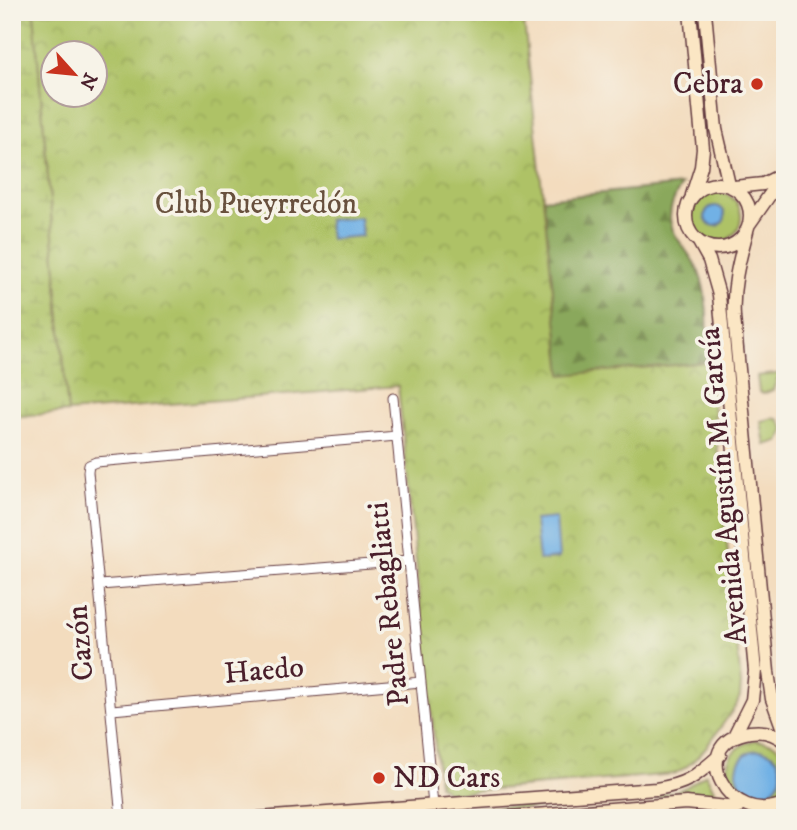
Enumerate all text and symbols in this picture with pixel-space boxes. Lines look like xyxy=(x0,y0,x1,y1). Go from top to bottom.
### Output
north arrow xyxy=(38,38,108,108)
place label: Cebra xyxy=(673,66,743,103)
text: N xyxy=(74,69,102,94)
marker: Cebra xyxy=(749,76,765,92)
park label: Club Pueyrredón xyxy=(155,186,358,223)
street label: Avenida Agustín M. García xyxy=(692,326,756,646)
street label: Padre Rebagliatti xyxy=(360,500,418,708)
street label: Cazón xyxy=(59,603,103,682)
street label: Haedo xyxy=(223,649,305,693)
place label: ND Cars xyxy=(393,760,500,797)
marker: ND Cars xyxy=(371,770,387,786)

